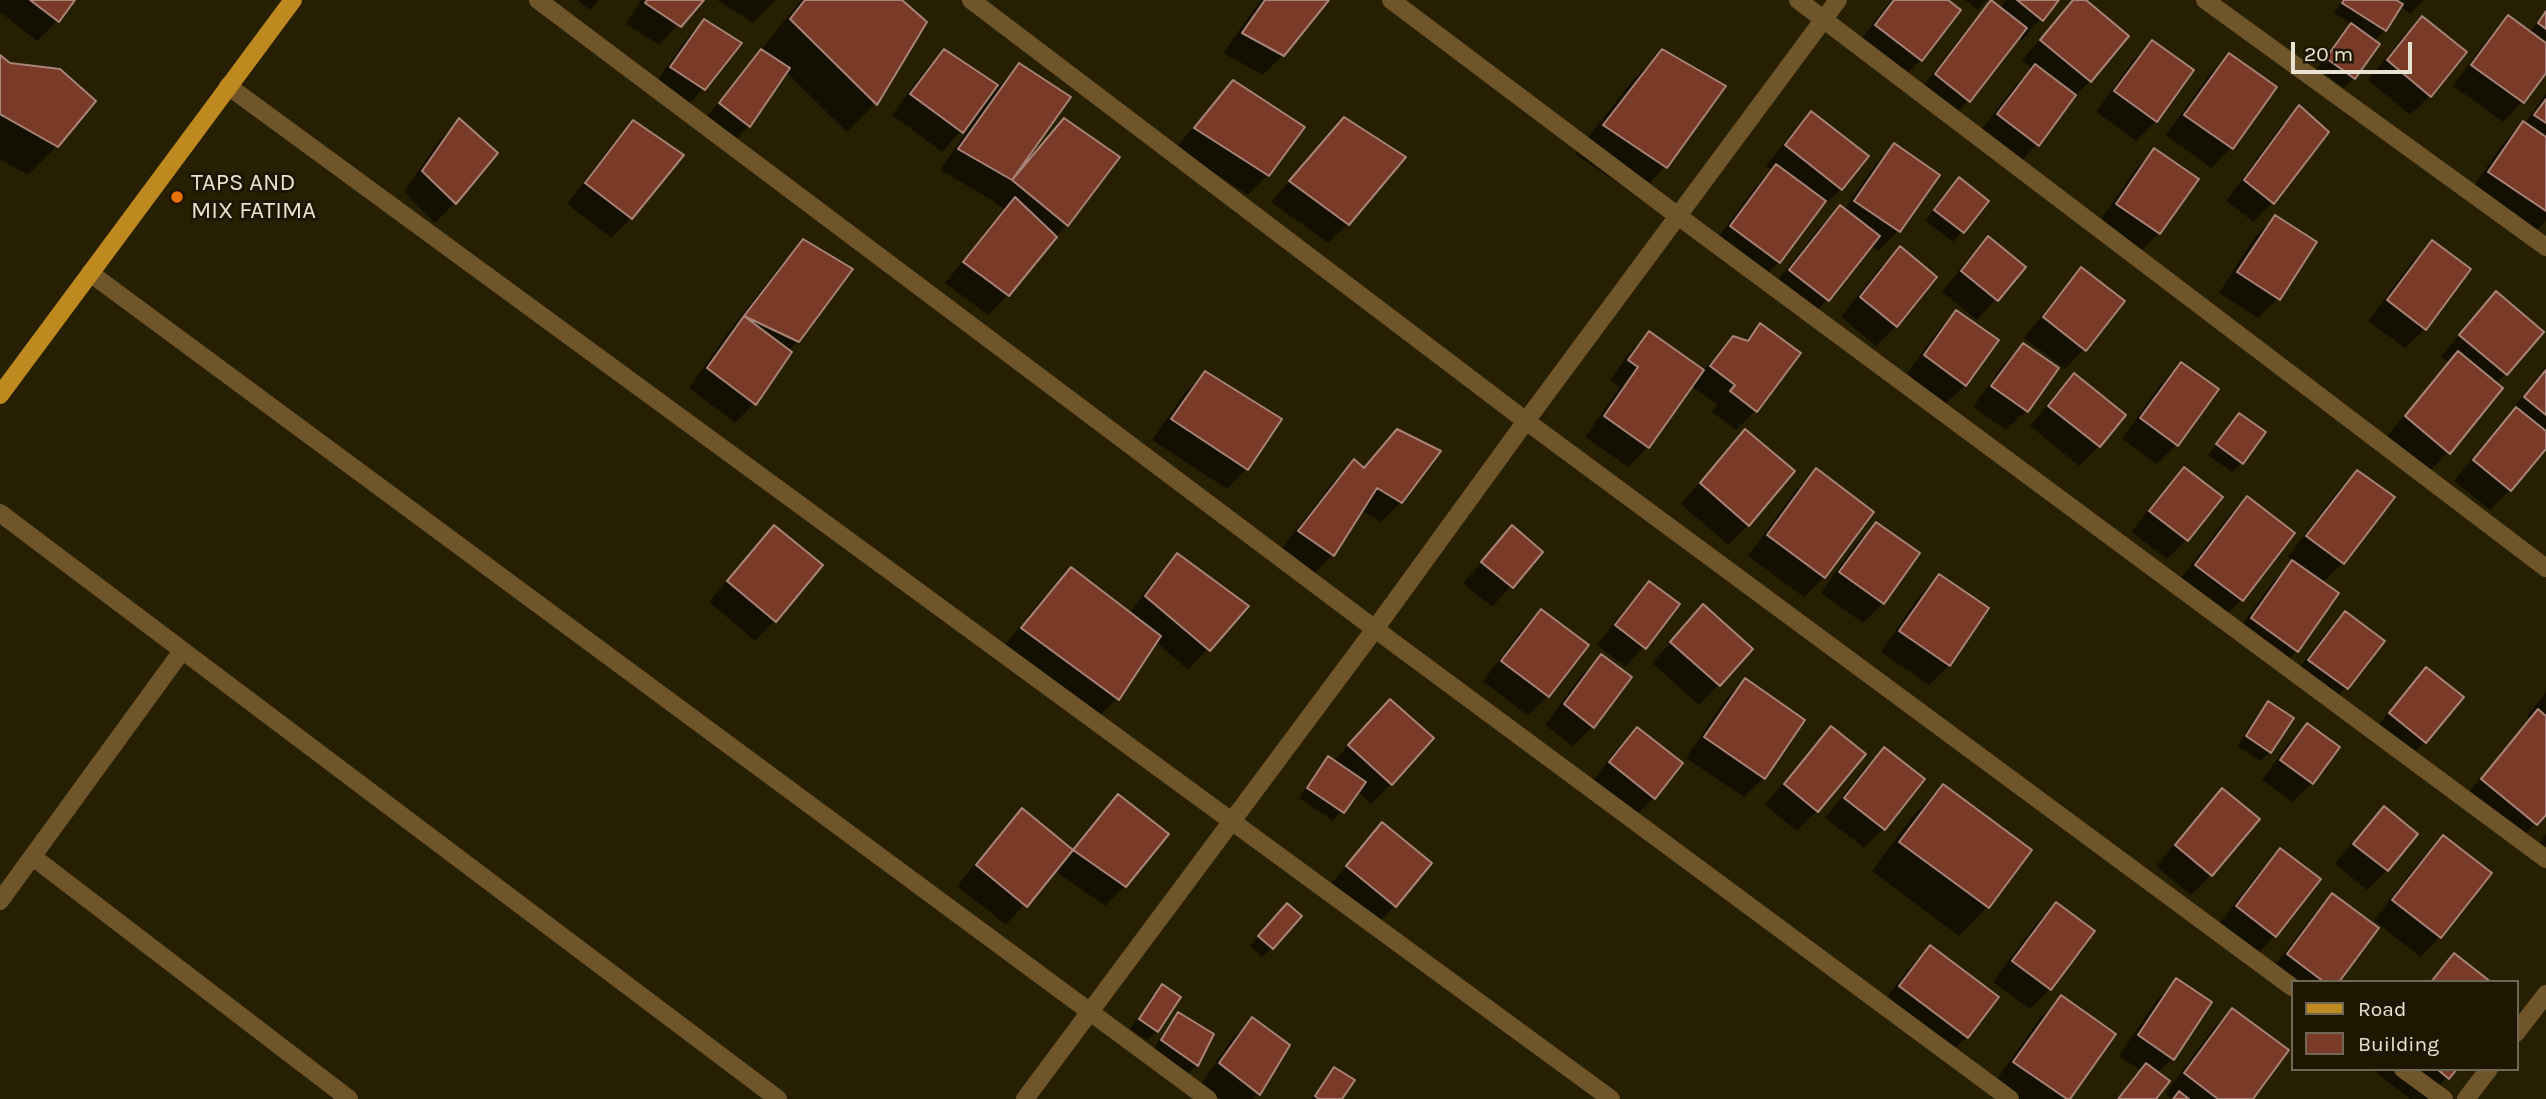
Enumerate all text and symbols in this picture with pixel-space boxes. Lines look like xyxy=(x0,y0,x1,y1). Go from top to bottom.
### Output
scale bar xyxy=(2294,28,2415,72)
text: 20 m xyxy=(2304,42,2353,66)
place label: TAPS AND MIX FATIMA xyxy=(191,169,316,225)
marker: TAPS AND MIX FATIMA xyxy=(169,189,185,205)
legend xyxy=(2290,980,2518,1071)
text: Road xyxy=(2358,997,2406,1021)
text: Building xyxy=(2358,1032,2439,1056)

